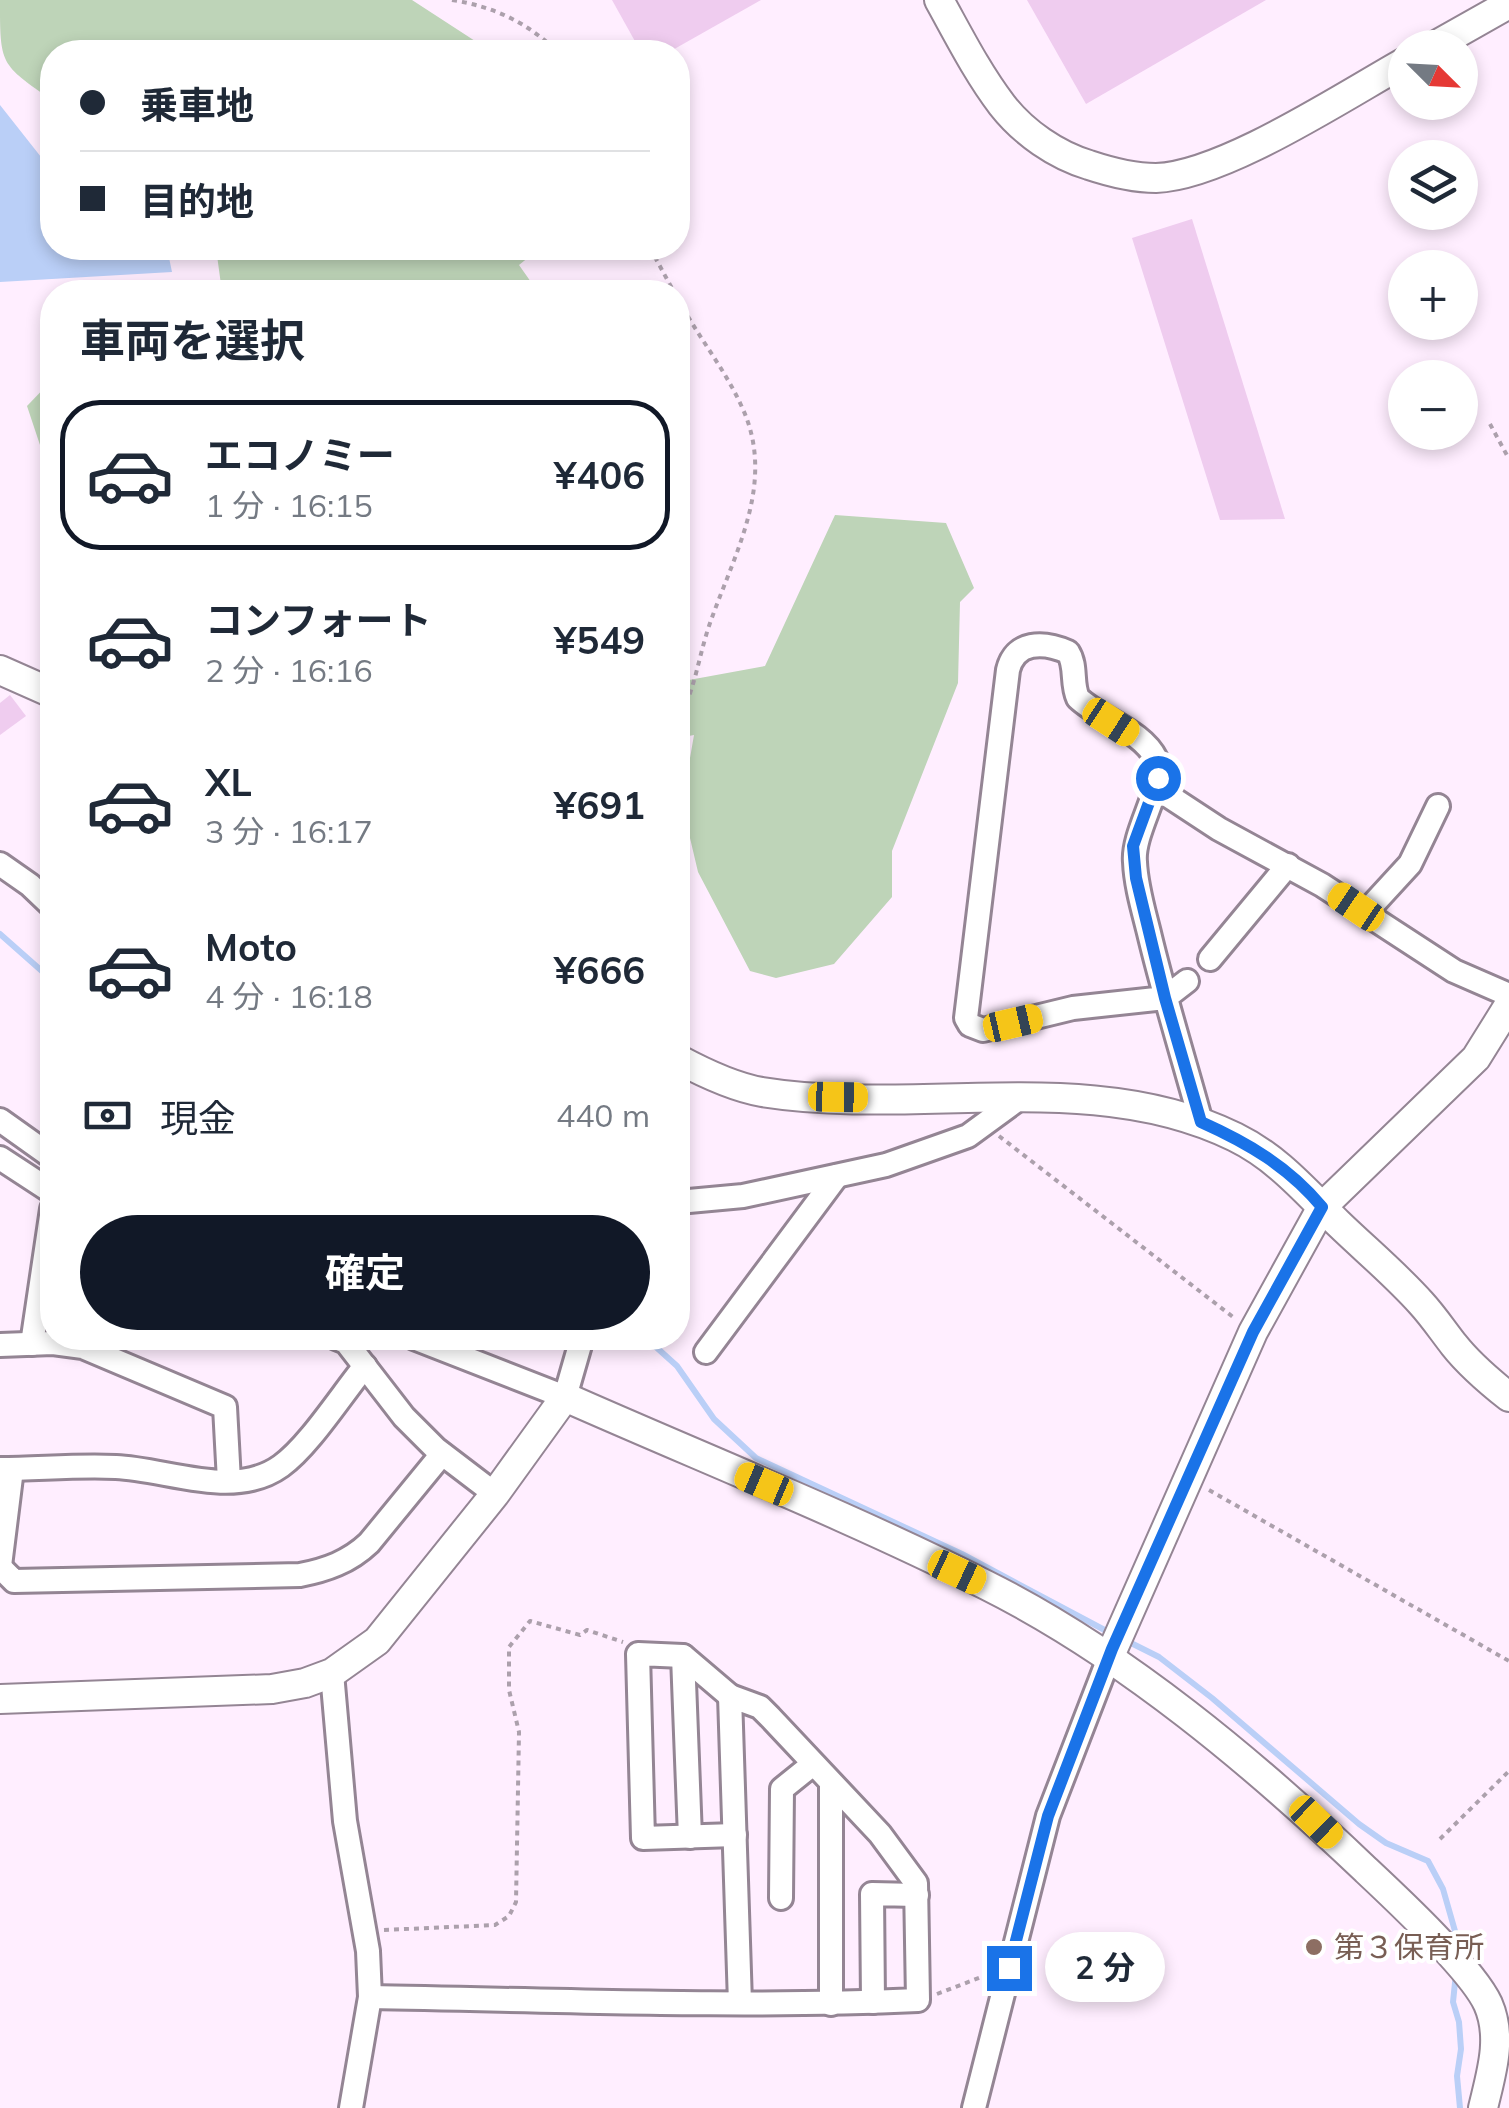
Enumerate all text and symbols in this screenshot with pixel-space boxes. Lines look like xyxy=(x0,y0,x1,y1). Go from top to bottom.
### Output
north arrow xyxy=(1388,30,1478,120)
map controls xyxy=(1388,30,1478,450)
text: 乗車地 xyxy=(140,81,254,129)
button: layers xyxy=(1388,140,1478,230)
text: 目的地 xyxy=(140,177,254,225)
button: + xyxy=(1388,250,1478,340)
text: 車両を選択 xyxy=(80,312,305,368)
button: − xyxy=(1388,360,1478,450)
icon: car xyxy=(85,430,175,520)
text: エコノミー xyxy=(205,431,395,479)
text: ¥406 xyxy=(554,451,645,499)
text: 1 分 · 16:15 xyxy=(205,485,373,525)
icon: car xyxy=(85,595,175,685)
text: コンフォート xyxy=(205,596,432,644)
text: ¥549 xyxy=(554,616,645,664)
text: 2 分 · 16:16 xyxy=(205,650,373,690)
car xyxy=(1078,693,1144,751)
route start xyxy=(1136,756,1181,801)
text: XL xyxy=(205,758,252,806)
icon: car xyxy=(85,760,175,850)
text: ¥691 xyxy=(554,781,645,829)
text: 3 分 · 16:17 xyxy=(205,811,373,851)
car xyxy=(1323,878,1389,936)
text: Moto xyxy=(205,923,297,971)
icon: car xyxy=(85,925,175,1015)
text: ¥666 xyxy=(554,946,645,994)
text: 4 分 · 16:18 xyxy=(205,976,373,1016)
car xyxy=(980,1002,1046,1044)
car xyxy=(808,1081,868,1113)
icon: cash xyxy=(80,1088,135,1143)
text: 現金 xyxy=(160,1094,236,1142)
text: 440 m xyxy=(556,1095,650,1135)
button: 確定 xyxy=(80,1215,650,1330)
car xyxy=(731,1458,797,1510)
car xyxy=(923,1546,991,1598)
car xyxy=(1284,1790,1348,1854)
place label: 第３保育所 xyxy=(1334,1928,1484,1966)
callout: 2 分 xyxy=(1044,1933,1164,2003)
marker: 第３保育所 xyxy=(1303,1936,1325,1958)
route end xyxy=(987,1946,1032,1991)
text: 2 分 xyxy=(1075,1947,1135,1987)

